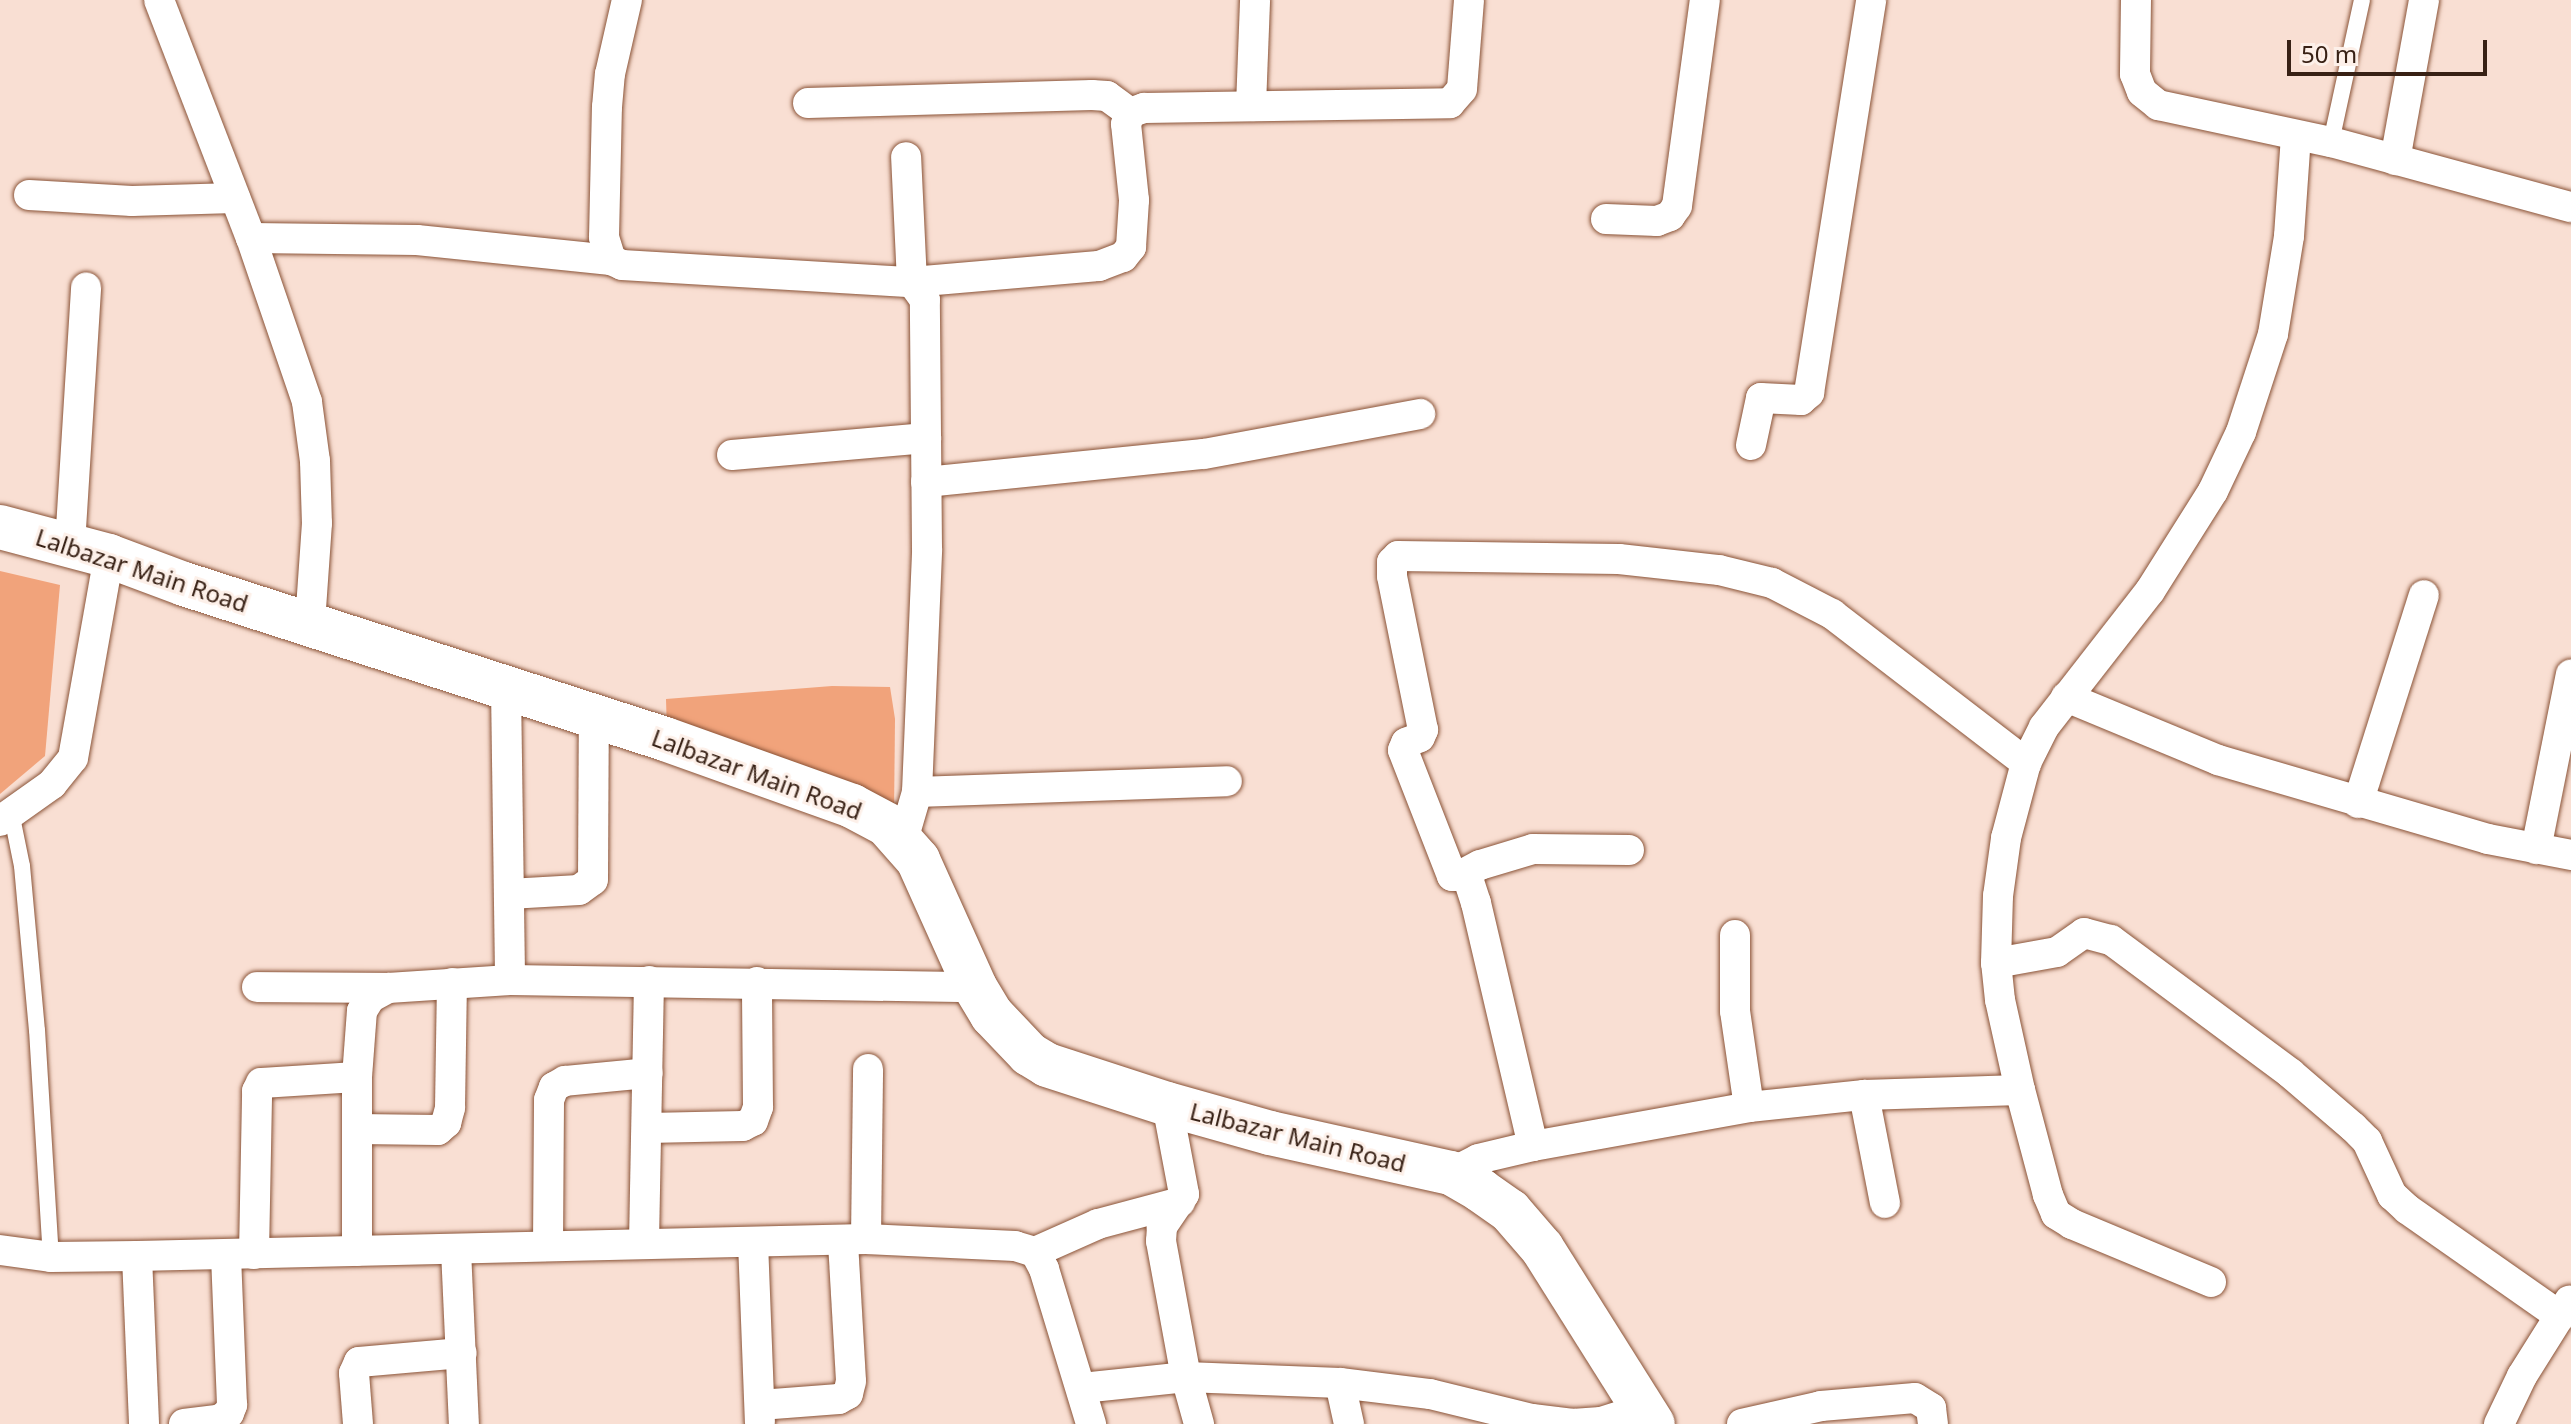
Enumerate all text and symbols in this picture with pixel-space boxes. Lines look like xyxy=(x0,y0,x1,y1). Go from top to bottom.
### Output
scale bar xyxy=(2291,24,2491,74)
text: 50 m xyxy=(2301,37,2357,70)
street label: Lalbazar Main Road xyxy=(32,522,252,618)
street label: Lalbazar Main Road xyxy=(648,723,866,825)
street label: Lalbazar Main Road xyxy=(1187,1096,1409,1178)

